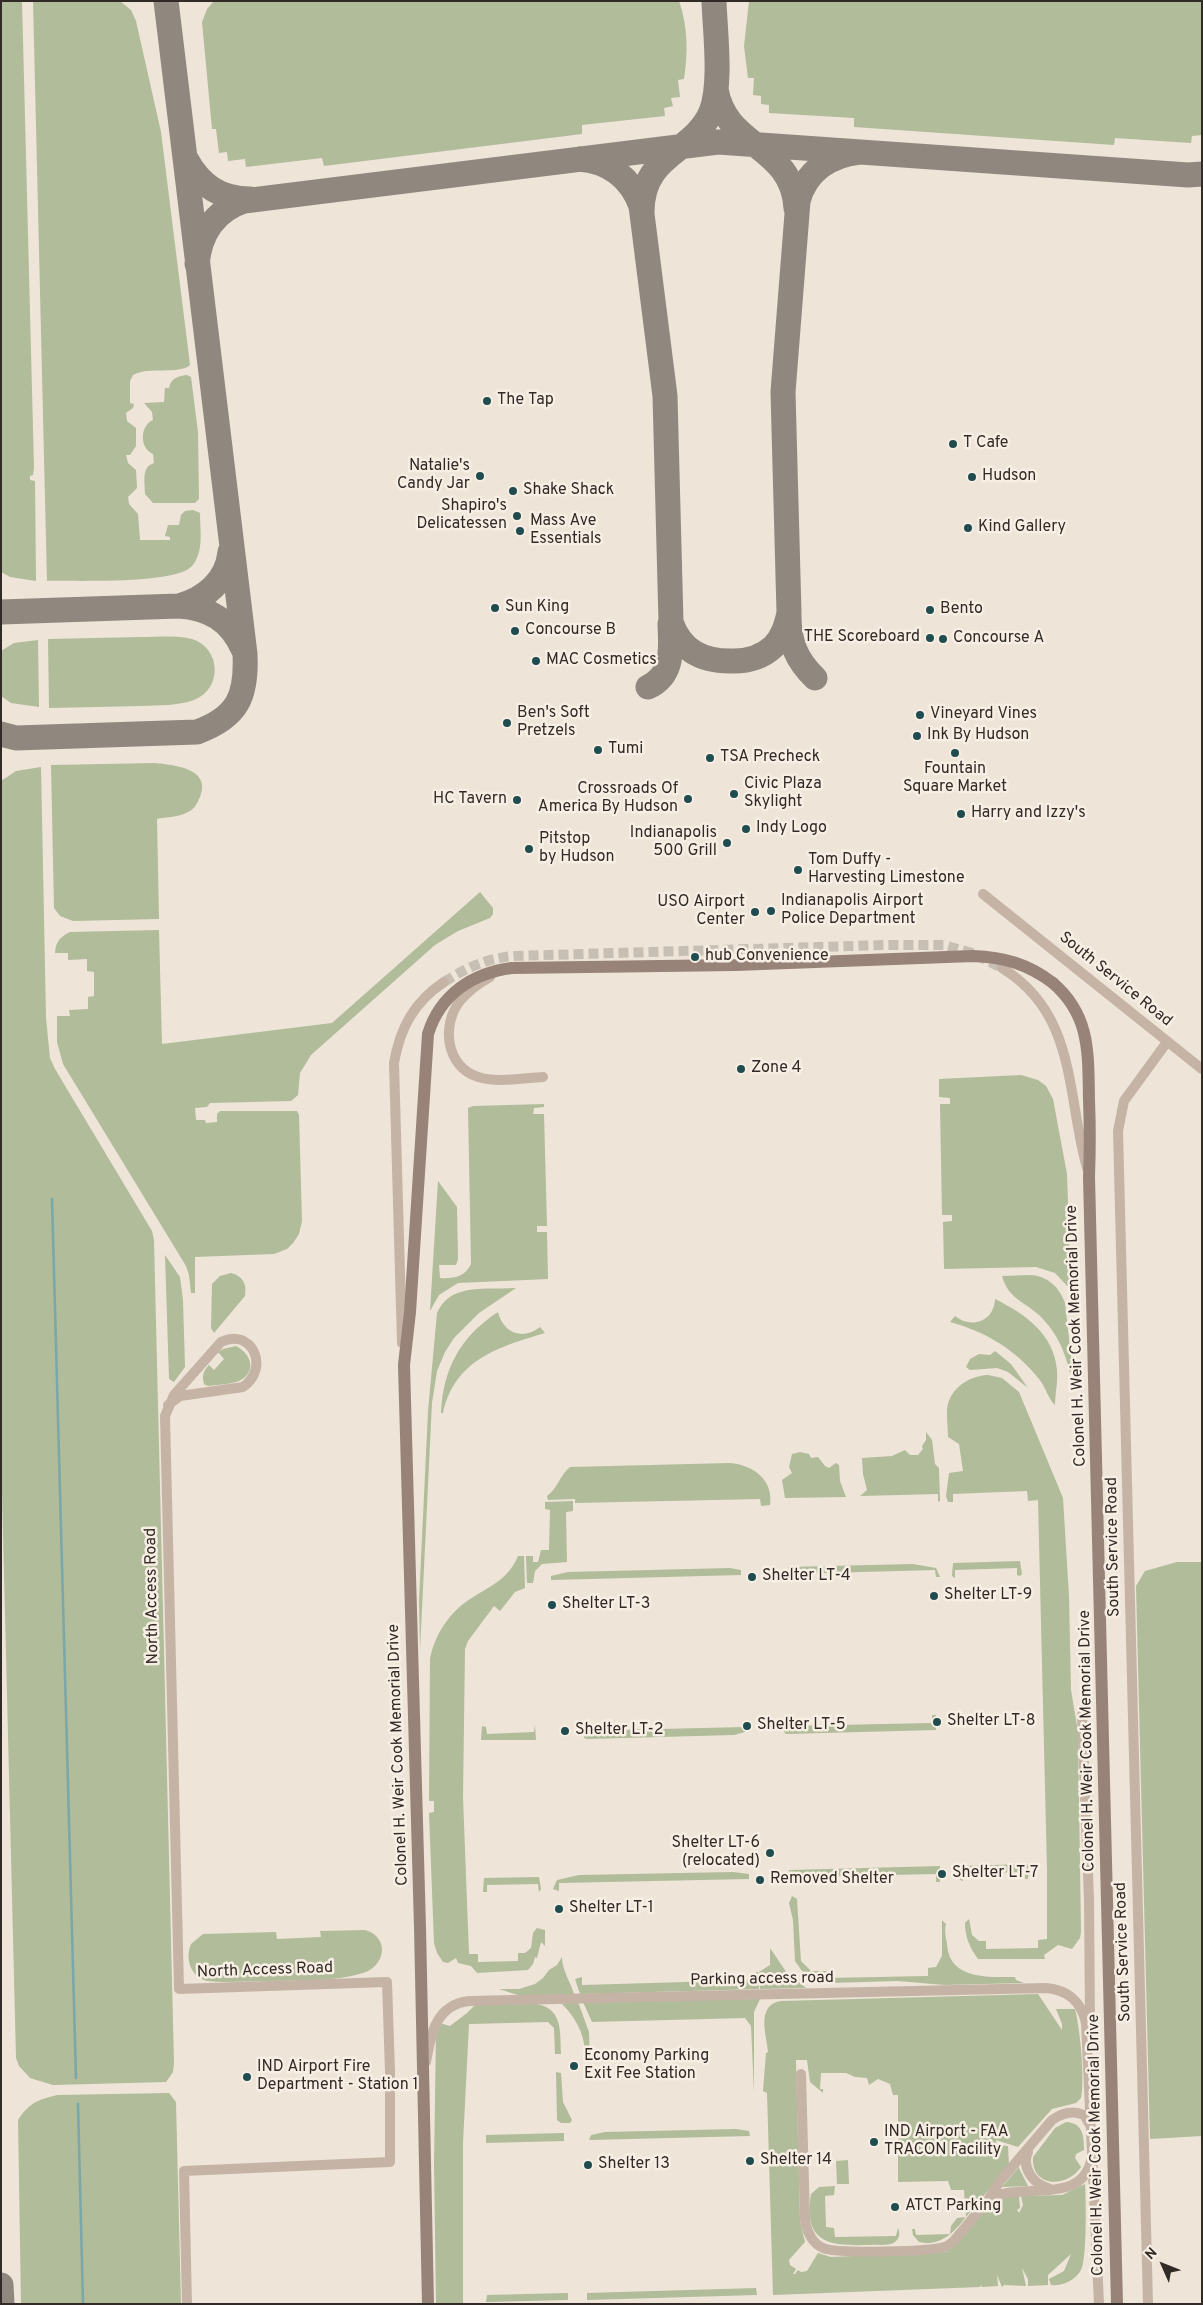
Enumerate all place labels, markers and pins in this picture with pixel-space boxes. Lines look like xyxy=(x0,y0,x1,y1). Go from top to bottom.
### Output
place label: The Tap xyxy=(497,391,554,411)
marker: The Tap xyxy=(481,395,493,407)
place label: T Cafe xyxy=(963,434,1008,454)
marker: T Cafe xyxy=(947,438,959,450)
place label: Natalie's Candy Jar xyxy=(397,457,470,495)
place label: Hudson xyxy=(982,467,1036,487)
marker: Natalie's Candy Jar xyxy=(474,470,486,482)
marker: Hudson xyxy=(966,471,978,483)
place label: Shake Shack xyxy=(523,481,614,501)
marker: Shake Shack xyxy=(507,485,519,497)
place label: Shapiro's Delicatessen xyxy=(416,497,507,535)
marker: Shapiro's Delicatessen xyxy=(511,510,523,522)
place label: Mass Ave Essentials xyxy=(530,512,602,550)
place label: Kind Gallery xyxy=(978,518,1066,538)
marker: Kind Gallery xyxy=(962,522,974,534)
marker: Mass Ave Essentials xyxy=(514,525,526,537)
place label: Sun King xyxy=(505,598,569,618)
place label: Bento xyxy=(940,600,983,620)
marker: Sun King xyxy=(489,602,501,614)
marker: Bento xyxy=(924,604,936,616)
place label: Concourse B xyxy=(525,621,616,641)
marker: Concourse B xyxy=(509,625,521,637)
place label: THE Scoreboard xyxy=(804,628,920,648)
place label: Concourse A xyxy=(953,629,1044,649)
marker: THE Scoreboard xyxy=(924,632,936,644)
marker: Concourse A xyxy=(937,633,949,645)
place label: MAC Cosmetics xyxy=(546,651,657,671)
marker: MAC Cosmetics xyxy=(530,655,542,667)
place label: Ben's Soft Pretzels xyxy=(517,704,590,742)
place label: Vineyard Vines xyxy=(930,705,1037,725)
marker: Vineyard Vines xyxy=(914,709,926,721)
marker: Ben's Soft Pretzels xyxy=(501,717,513,729)
place label: Ink By Hudson xyxy=(927,726,1029,746)
marker: Ink By Hudson xyxy=(911,730,923,742)
place label: Tumi xyxy=(608,740,643,760)
marker: Tumi xyxy=(592,744,604,756)
marker: Fountain Square Market xyxy=(949,747,961,759)
place label: TSA Precheck xyxy=(720,748,820,768)
marker: TSA Precheck xyxy=(704,752,716,764)
place label: Fountain Square Market xyxy=(903,760,1007,798)
place label: Civic Plaza Skylight xyxy=(744,775,822,813)
place label: Crossroads Of America By Hudson xyxy=(538,780,678,818)
marker: Civic Plaza Skylight xyxy=(728,788,740,800)
place label: HC Tavern xyxy=(433,790,507,810)
marker: Crossroads Of America By Hudson xyxy=(682,793,694,805)
marker: HC Tavern xyxy=(511,794,523,806)
place label: Harry and Izzy's xyxy=(971,804,1086,824)
marker: Harry and Izzy's xyxy=(955,808,967,820)
place label: Indy Logo xyxy=(756,819,827,839)
marker: Indy Logo xyxy=(740,823,752,835)
place label: Indianapolis 500 Grill xyxy=(630,824,717,862)
place label: Pitstop by Hudson xyxy=(539,830,614,868)
marker: Indianapolis 500 Grill xyxy=(721,837,733,849)
marker: Pitstop by Hudson xyxy=(523,843,535,855)
place label: Tom Duffy - Harvesting Limestone xyxy=(808,851,965,889)
marker: Tom Duffy - Harvesting Limestone xyxy=(792,864,804,876)
place label: Indianapolis Airport Police Department xyxy=(781,892,924,930)
place label: USO Airport Center xyxy=(657,893,745,931)
marker: Indianapolis Airport Police Department xyxy=(765,905,777,917)
marker: USO Airport Center xyxy=(749,906,761,918)
place label: hub Convenience xyxy=(705,947,829,967)
marker: hub Convenience xyxy=(689,951,701,963)
place label: Zone 4 xyxy=(751,1059,801,1079)
marker: Zone 4 xyxy=(735,1063,747,1075)
place label: Shelter LT-4 xyxy=(762,1567,851,1587)
marker: Shelter LT-4 xyxy=(746,1571,758,1583)
place label: Shelter LT-9 xyxy=(944,1586,1032,1606)
marker: Shelter LT-9 xyxy=(928,1590,940,1602)
place label: Shelter LT-3 xyxy=(562,1595,650,1615)
marker: Shelter LT-3 xyxy=(546,1599,558,1611)
place label: Shelter LT-8 xyxy=(947,1712,1036,1732)
place label: Shelter LT-5 xyxy=(757,1716,846,1736)
marker: Shelter LT-8 xyxy=(931,1716,943,1728)
marker: Shelter LT-5 xyxy=(741,1720,753,1732)
place label: Shelter LT-2 xyxy=(575,1721,664,1741)
marker: Shelter LT-2 xyxy=(559,1725,571,1737)
place label: Shelter LT-6 (relocated) xyxy=(672,1834,760,1872)
marker: Shelter LT-6 (relocated) xyxy=(764,1847,776,1859)
place label: Shelter LT-7 xyxy=(952,1864,1038,1884)
marker: Shelter LT-7 xyxy=(936,1868,948,1880)
place label: Removed Shelter xyxy=(770,1870,894,1890)
marker: Removed Shelter xyxy=(754,1874,766,1886)
place label: Shelter LT-1 xyxy=(569,1899,654,1919)
marker: Shelter LT-1 xyxy=(553,1903,565,1915)
place label: Economy Parking Exit Fee Station xyxy=(584,2047,709,2085)
place label: IND Airport Fire Department - Station 1 xyxy=(257,2058,418,2096)
marker: Economy Parking Exit Fee Station xyxy=(568,2060,580,2072)
marker: IND Airport Fire Department - Station 1 xyxy=(241,2071,253,2083)
place label: IND Airport - FAA TRACON Facility xyxy=(884,2123,1009,2161)
marker: IND Airport - FAA TRACON Facility xyxy=(868,2136,880,2148)
place label: Shelter 14 xyxy=(760,2151,832,2171)
place label: Shelter 13 xyxy=(598,2155,670,2175)
marker: Shelter 14 xyxy=(744,2155,756,2167)
marker: Shelter 13 xyxy=(582,2159,594,2171)
place label: ATCT Parking xyxy=(905,2197,1001,2217)
marker: ATCT Parking xyxy=(889,2201,901,2213)

